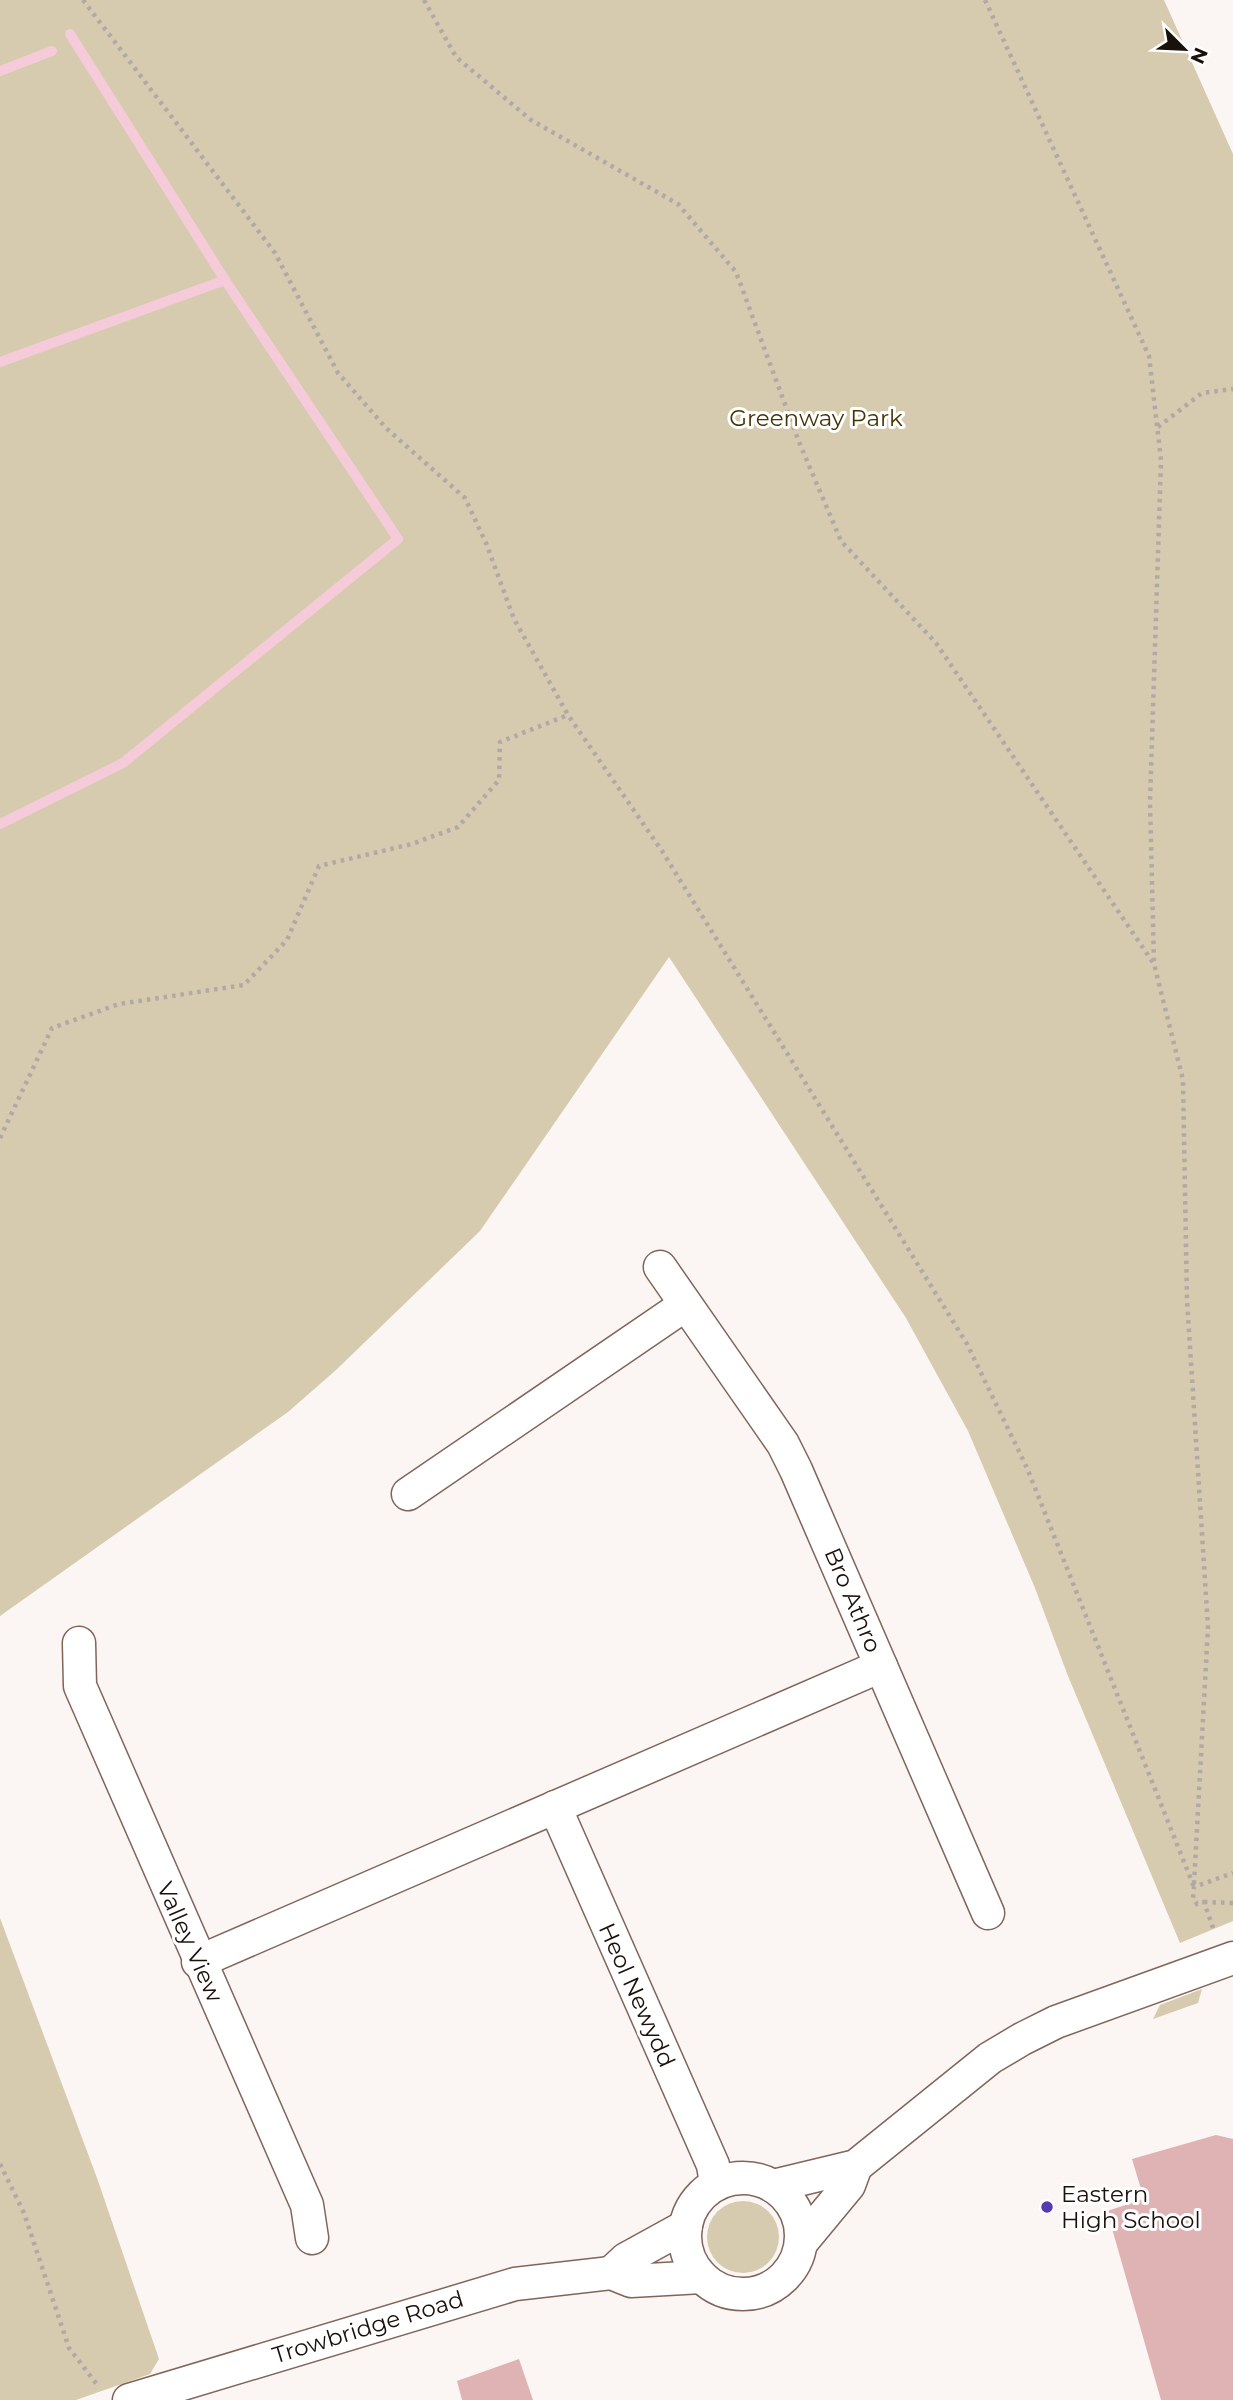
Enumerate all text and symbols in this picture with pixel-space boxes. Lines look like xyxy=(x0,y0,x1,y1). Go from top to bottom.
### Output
north arrow xyxy=(1149,14,1219,84)
text: N xyxy=(1185,44,1213,67)
park label: Greenway Park xyxy=(729,404,903,432)
street label: Bro Athro xyxy=(818,1543,888,1657)
street label: Valley View xyxy=(151,1878,229,2007)
street label: Heol Newydd xyxy=(593,1919,681,2071)
place label: Eastern High School xyxy=(1061,2180,1201,2234)
marker: Eastern High School xyxy=(1039,2199,1055,2215)
street label: Trowbridge Road xyxy=(269,2285,467,2369)

